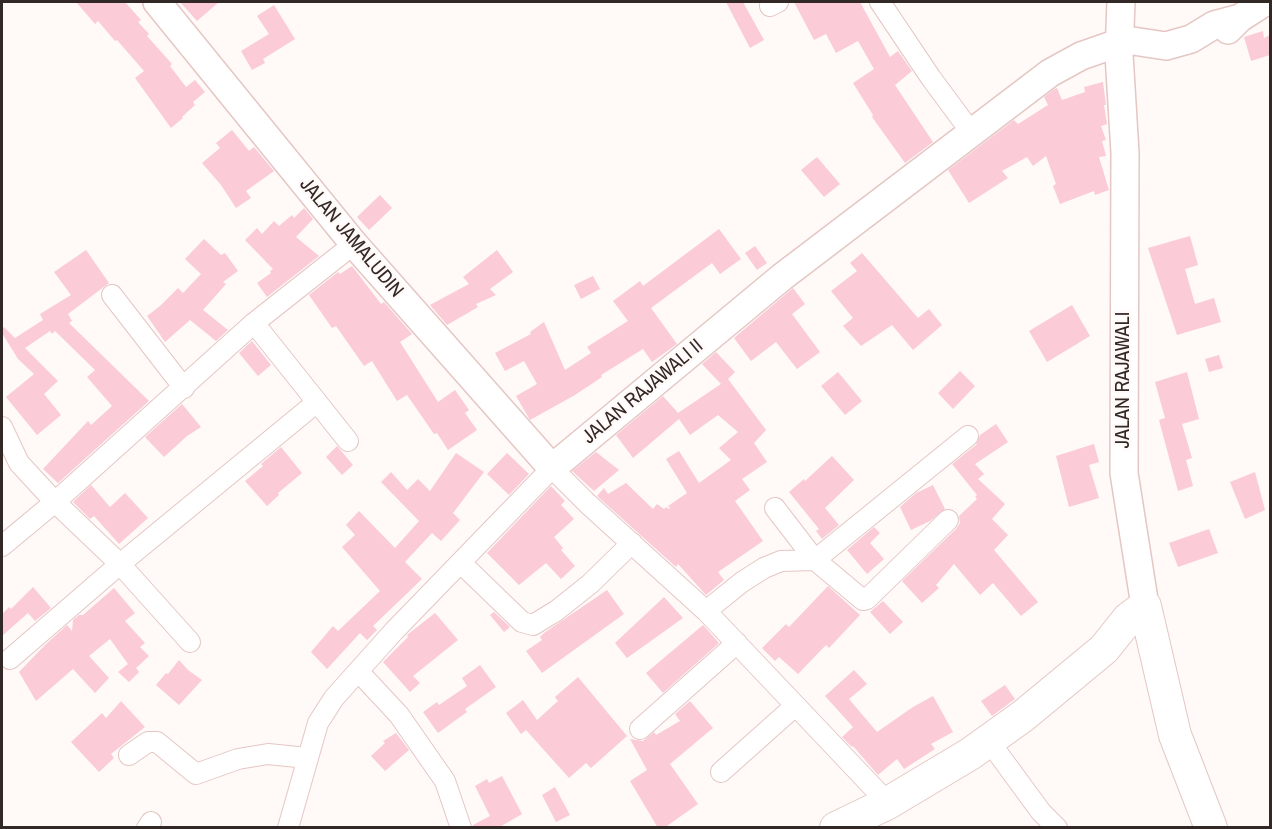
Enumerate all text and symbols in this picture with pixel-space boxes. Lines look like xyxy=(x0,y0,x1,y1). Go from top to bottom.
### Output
street label: JALAN JAMALUDIN xyxy=(294,173,408,303)
street label: JALAN RAJAWALI xyxy=(1112,312,1136,448)
street label: JALAN RAJAWALI II xyxy=(578,335,708,449)

